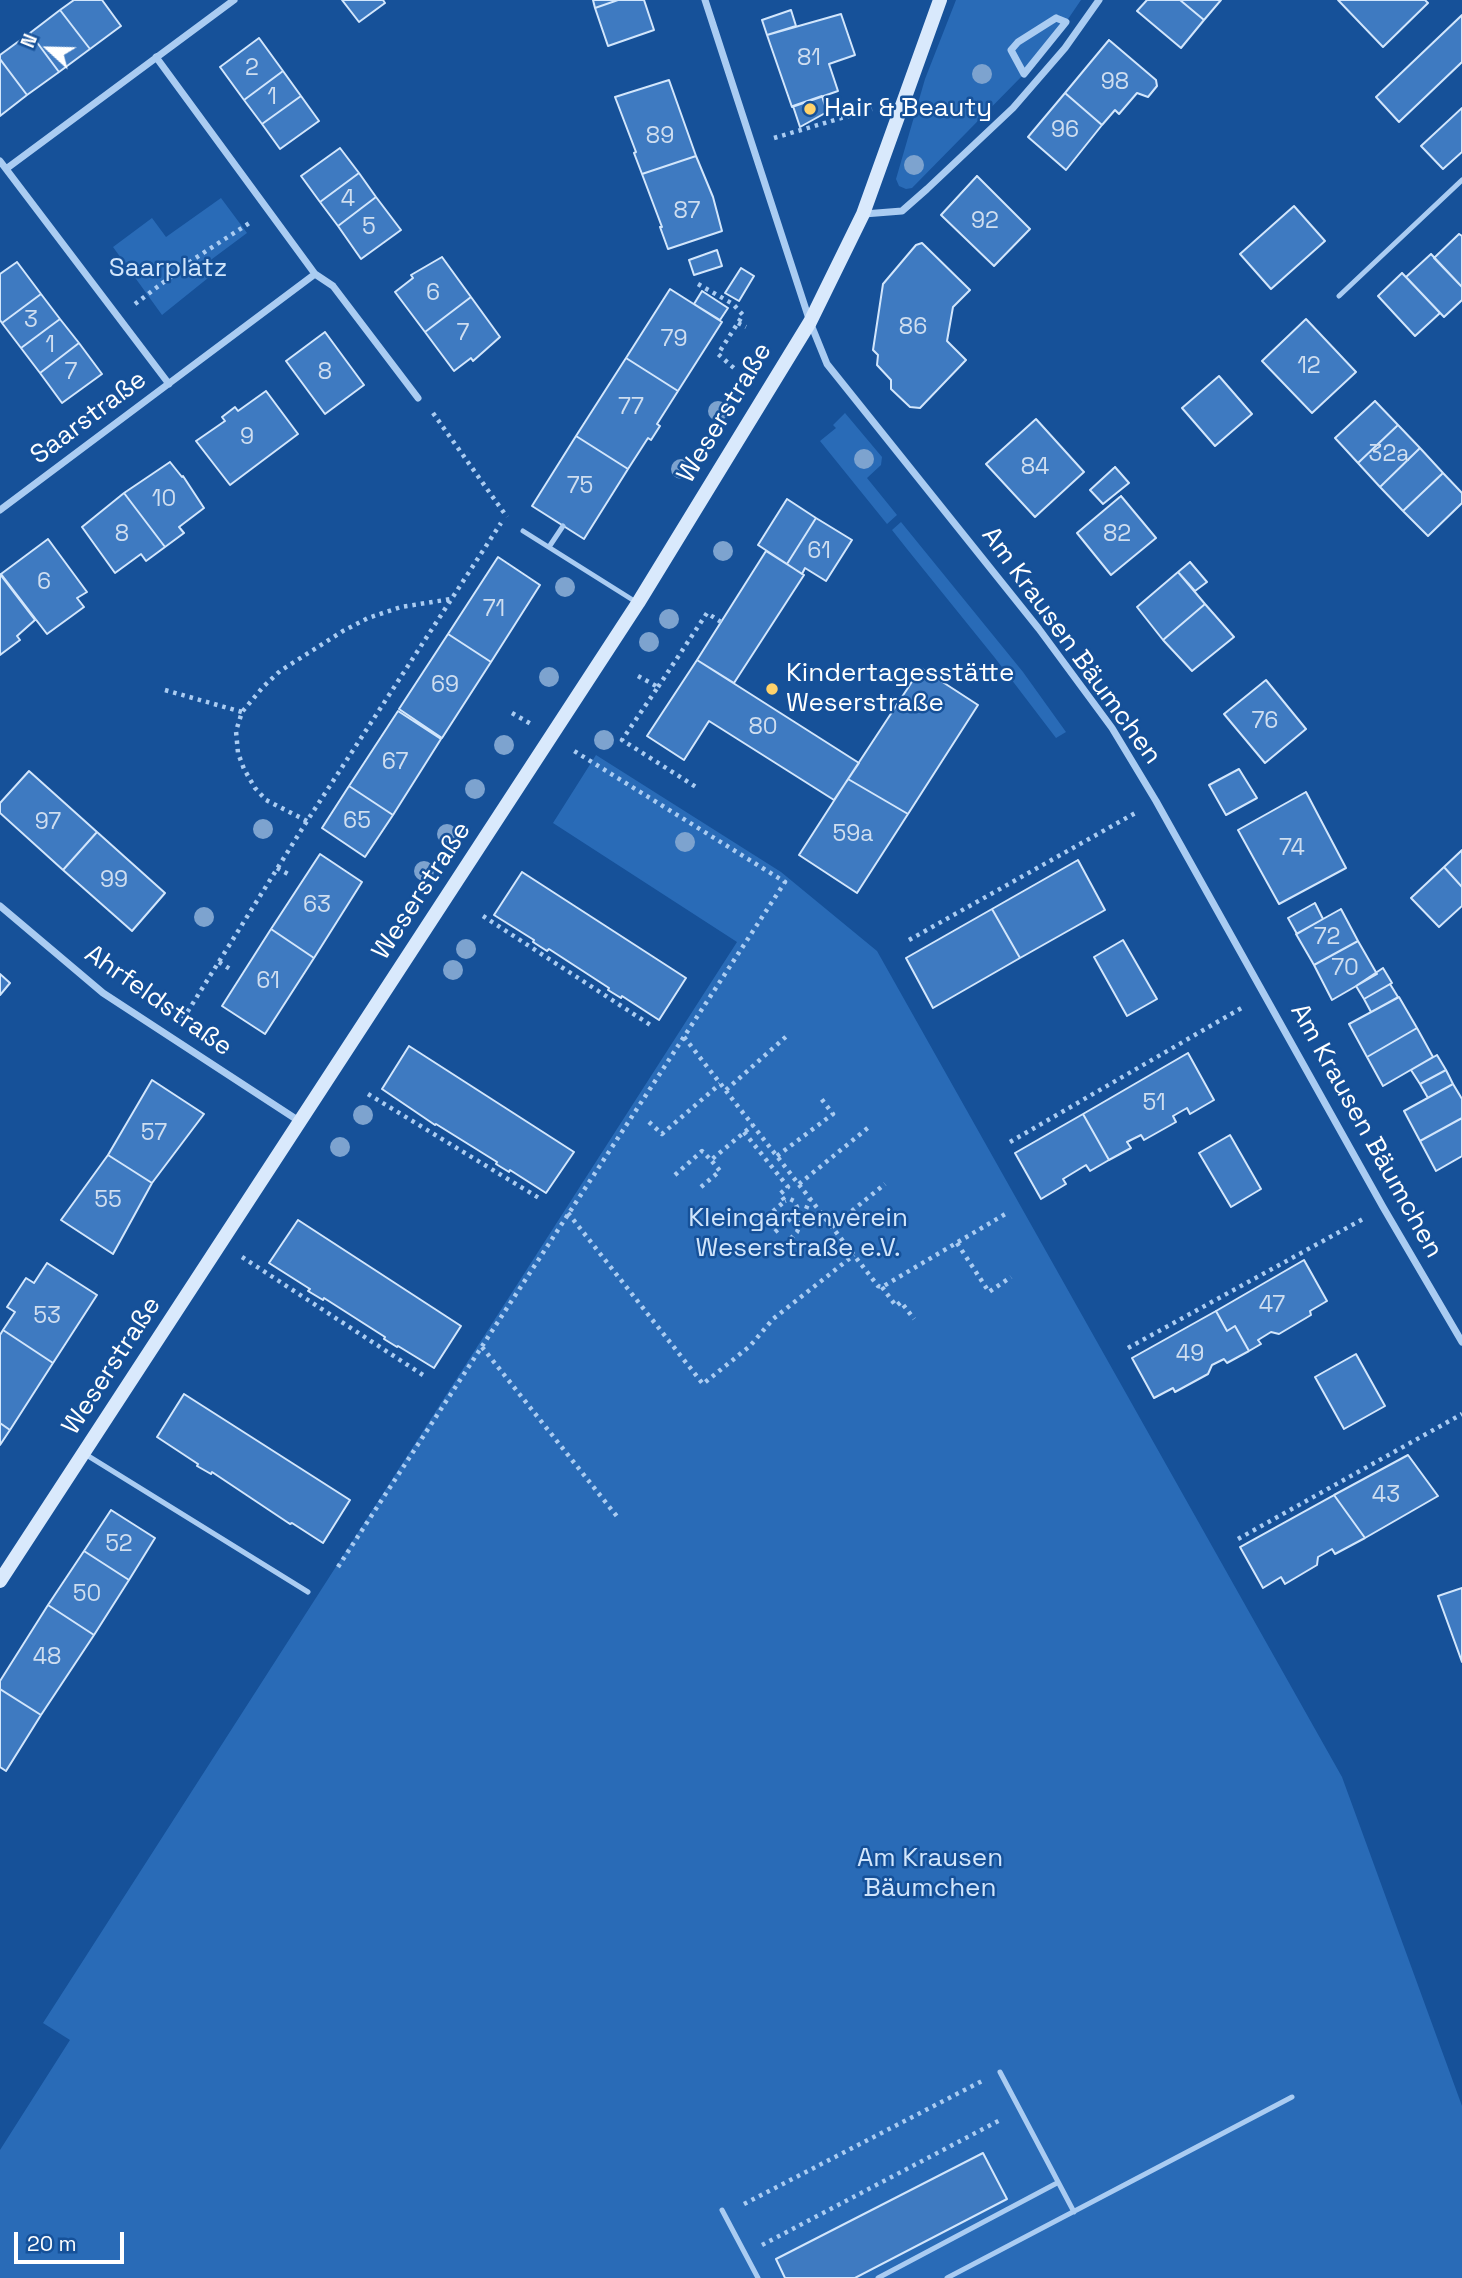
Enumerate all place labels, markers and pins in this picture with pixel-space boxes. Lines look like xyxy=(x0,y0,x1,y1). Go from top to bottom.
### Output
place label: Hair & Beauty xyxy=(824,93,992,125)
marker: Hair & Beauty xyxy=(802,101,818,117)
place label: Kindertagesstätte Weserstraße xyxy=(786,658,1014,720)
marker: Kindertagesstätte Weserstraße xyxy=(764,681,780,697)

